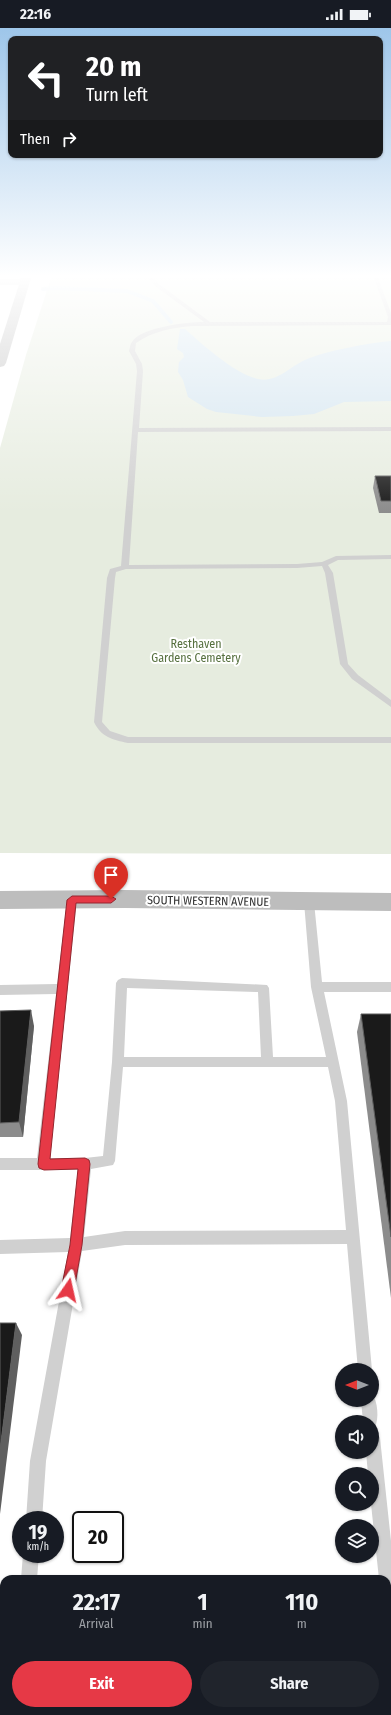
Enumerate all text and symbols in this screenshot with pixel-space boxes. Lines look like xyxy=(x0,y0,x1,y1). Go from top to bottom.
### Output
text: 22:16 xyxy=(20,5,51,23)
text: 20 m xyxy=(86,50,141,83)
icon: left xyxy=(20,52,72,104)
text: Turn left xyxy=(86,84,148,106)
icon: right xyxy=(58,128,80,150)
text: Then xyxy=(20,130,50,148)
park label: Resthaven Gardens Cemetery xyxy=(151,637,241,665)
pin xyxy=(94,858,128,899)
icon: arrive xyxy=(100,864,122,886)
street label: SOUTH WESTERN AVENUE xyxy=(147,893,270,909)
position arrow xyxy=(47,1269,89,1311)
north arrow xyxy=(335,1363,379,1407)
map controls xyxy=(335,1363,379,1563)
button: sound xyxy=(335,1415,379,1459)
button: search xyxy=(335,1467,379,1511)
speed limit sign: 20 xyxy=(72,1511,124,1563)
button: layers xyxy=(335,1519,379,1563)
text: 19 xyxy=(29,1520,47,1544)
text: km/h xyxy=(27,1541,49,1553)
text: 22:17 xyxy=(73,1588,120,1616)
text: 1 xyxy=(198,1588,208,1616)
text: 110 xyxy=(285,1588,318,1616)
text: Arrival xyxy=(79,1616,114,1631)
text: min xyxy=(193,1616,213,1631)
text: m xyxy=(297,1616,307,1631)
button: Exit xyxy=(12,1661,192,1707)
button: Share xyxy=(200,1661,379,1707)

